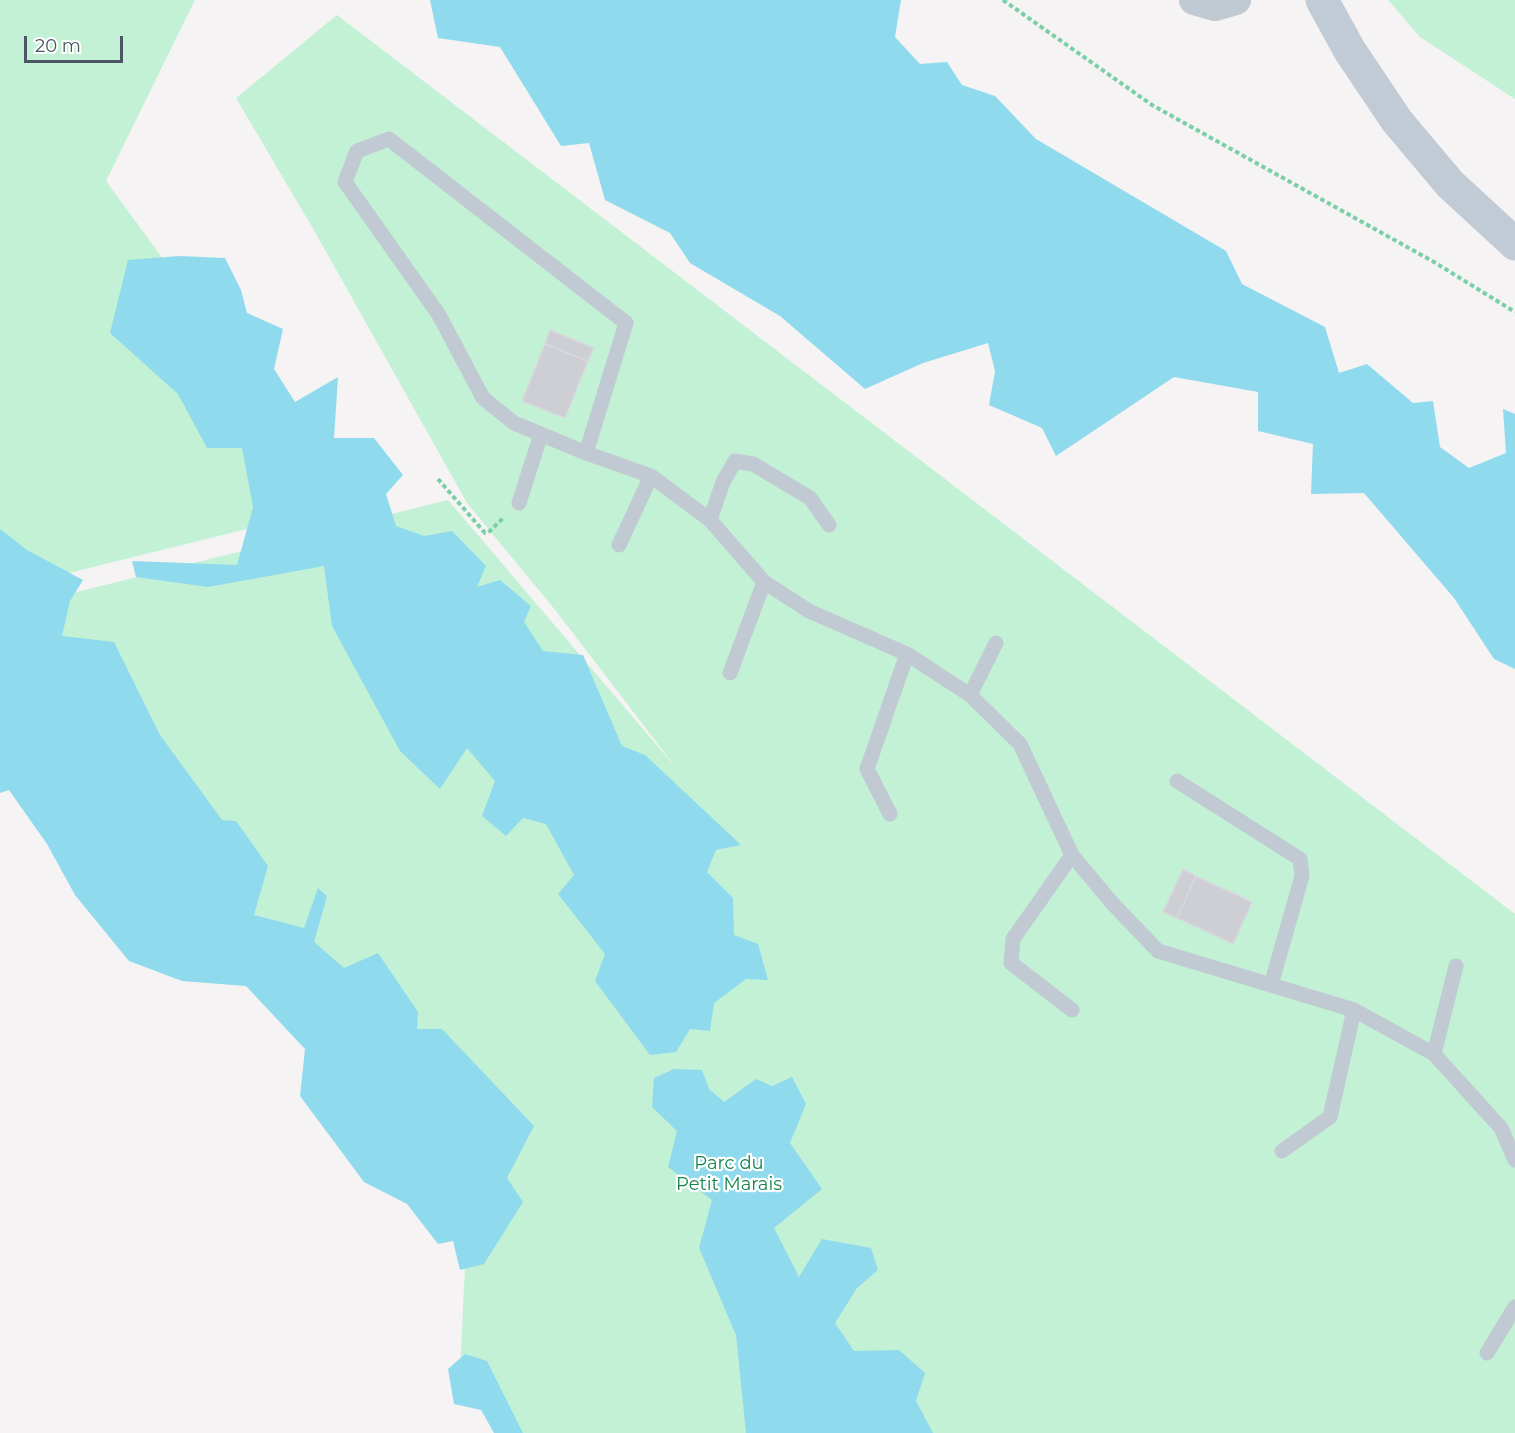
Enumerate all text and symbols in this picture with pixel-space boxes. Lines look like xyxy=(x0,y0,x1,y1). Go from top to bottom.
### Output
scale bar xyxy=(27,24,126,62)
text: 20 m xyxy=(35,35,81,57)
park label: Parc du Petit Marais xyxy=(676,1153,782,1196)

